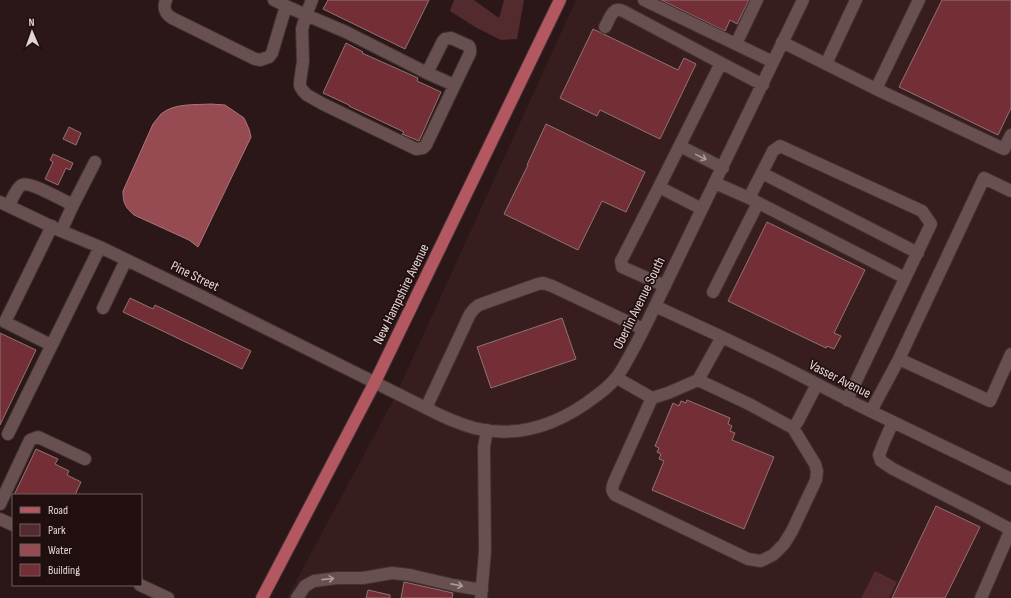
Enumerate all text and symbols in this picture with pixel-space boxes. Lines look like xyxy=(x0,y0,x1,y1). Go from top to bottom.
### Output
north arrow xyxy=(12,12,52,52)
text: N xyxy=(29,16,35,29)
one-way arrow xyxy=(695,154,707,161)
street label: New Hampshire Avenue xyxy=(369,241,433,347)
street label: Oberlin Avenue South xyxy=(609,254,669,352)
street label: Pine Street xyxy=(168,257,222,295)
street label: Vasser Avenue xyxy=(806,356,874,402)
legend xyxy=(12,494,142,586)
text: Road xyxy=(48,503,68,518)
text: Park xyxy=(48,523,66,538)
text: Water xyxy=(48,543,72,558)
text: Building xyxy=(48,563,80,578)
one-way arrow xyxy=(321,576,334,583)
one-way arrow xyxy=(450,581,463,589)

